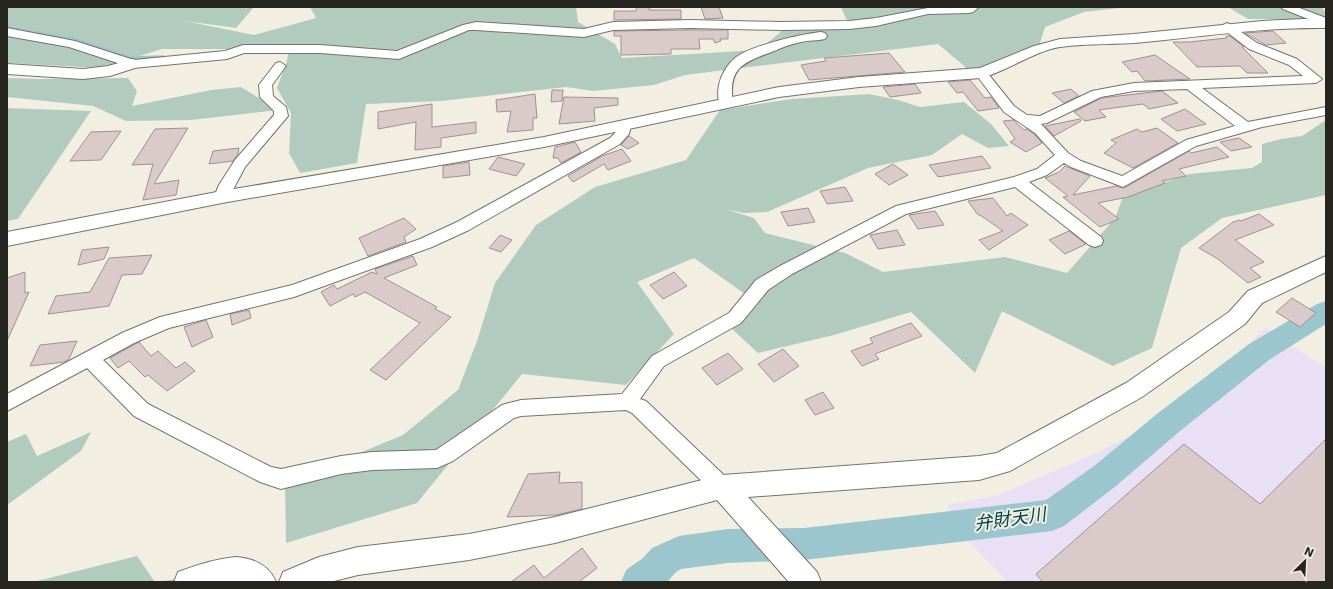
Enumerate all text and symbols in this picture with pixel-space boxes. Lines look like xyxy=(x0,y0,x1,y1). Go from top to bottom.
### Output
water label: 弁財天川 xyxy=(973,503,1049,534)
north arrow xyxy=(1285,541,1325,581)
text: N xyxy=(1302,545,1316,560)

